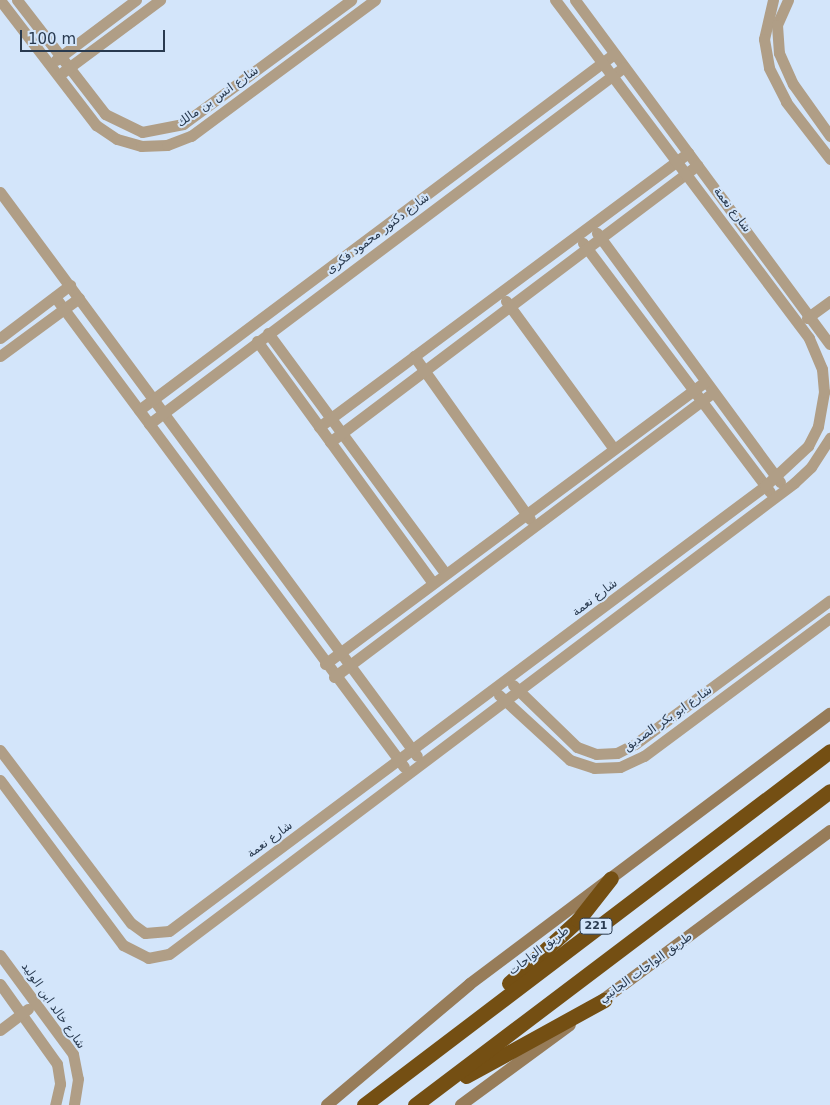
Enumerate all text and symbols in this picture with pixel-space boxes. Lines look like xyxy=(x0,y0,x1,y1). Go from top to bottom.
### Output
scale bar xyxy=(22,20,168,52)
text: 100 m xyxy=(28,30,76,48)
street label: شارع انس بن مالك xyxy=(174,63,262,131)
street label: شارع نعمة xyxy=(710,185,754,235)
street label: شارع دكتور محمود فكرى xyxy=(323,190,433,278)
street label: شارع نعمة xyxy=(570,576,620,620)
street label: شارع ابو بكر الصديق xyxy=(621,683,715,755)
street label: شارع نعمة xyxy=(244,819,296,861)
road number: 221 xyxy=(578,918,614,934)
street label: طريق الواحات xyxy=(506,924,572,978)
street label: طريق الواحات الجانبي xyxy=(597,929,695,1007)
street label: شارع خالد ابن الوليد xyxy=(18,960,88,1052)

